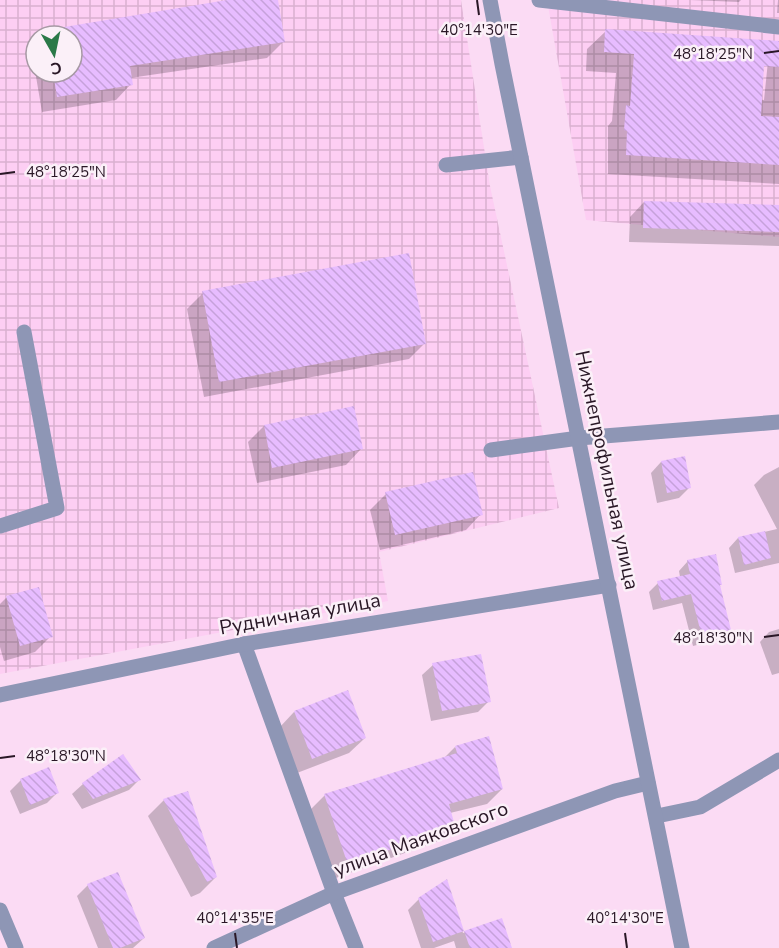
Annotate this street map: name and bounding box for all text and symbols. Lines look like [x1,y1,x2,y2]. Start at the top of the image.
text: 40°14'30"E [440,20,518,40]
north arrow [24,24,84,84]
text: 48°18'25"N [673,44,753,64]
text: С [49,56,63,80]
text: 48°18'25"N [26,162,106,182]
street label: Нижнепрофильная улица [568,348,646,592]
street label: Рудничная улица [217,587,383,641]
text: 48°18'30"N [673,628,753,648]
text: 48°18'30"N [26,746,106,766]
street label: улица Маяковского [330,795,512,883]
text: 40°14'35"E [196,908,274,928]
text: 40°14'30"E [586,908,664,928]

